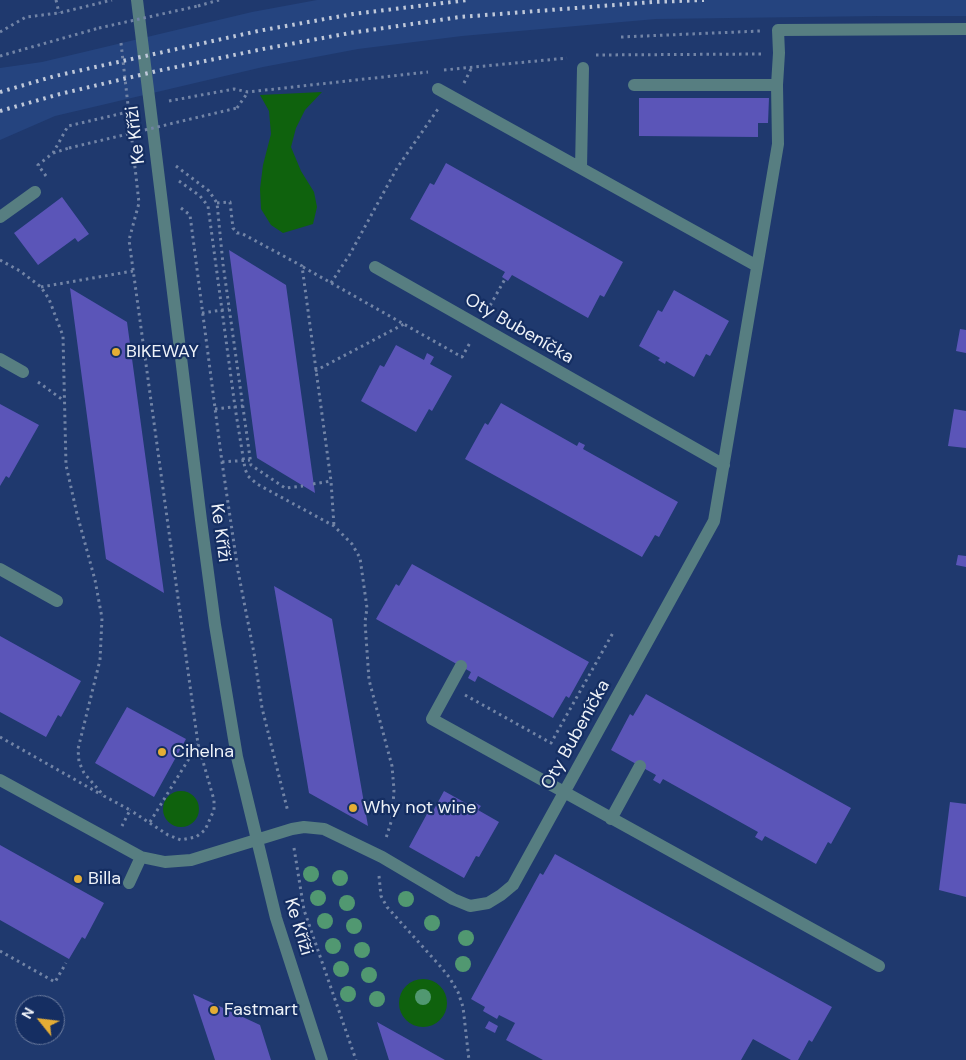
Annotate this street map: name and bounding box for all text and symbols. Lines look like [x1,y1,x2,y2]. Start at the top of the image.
street label: Ke Kříži [122,105,150,165]
street label: Oty Bubeníčka [461,289,577,369]
place label: BIKEWAY [126,341,199,363]
marker: BIKEWAY [110,346,122,358]
street label: Ke Kříži [205,502,235,564]
street label: Oty Bubeníčka [537,676,615,794]
place label: Cihelna [172,741,234,763]
marker: Cihelna [156,746,168,758]
place label: Why not wine [363,797,476,819]
marker: Why not wine [347,802,359,814]
place label: Billa [88,868,121,890]
marker: Billa [72,873,84,885]
street label: Ke Kříži [279,896,317,958]
north arrow [15,995,65,1045]
place label: Fastmart [224,999,298,1021]
text: N [17,1004,38,1022]
marker: Fastmart [208,1004,220,1016]

